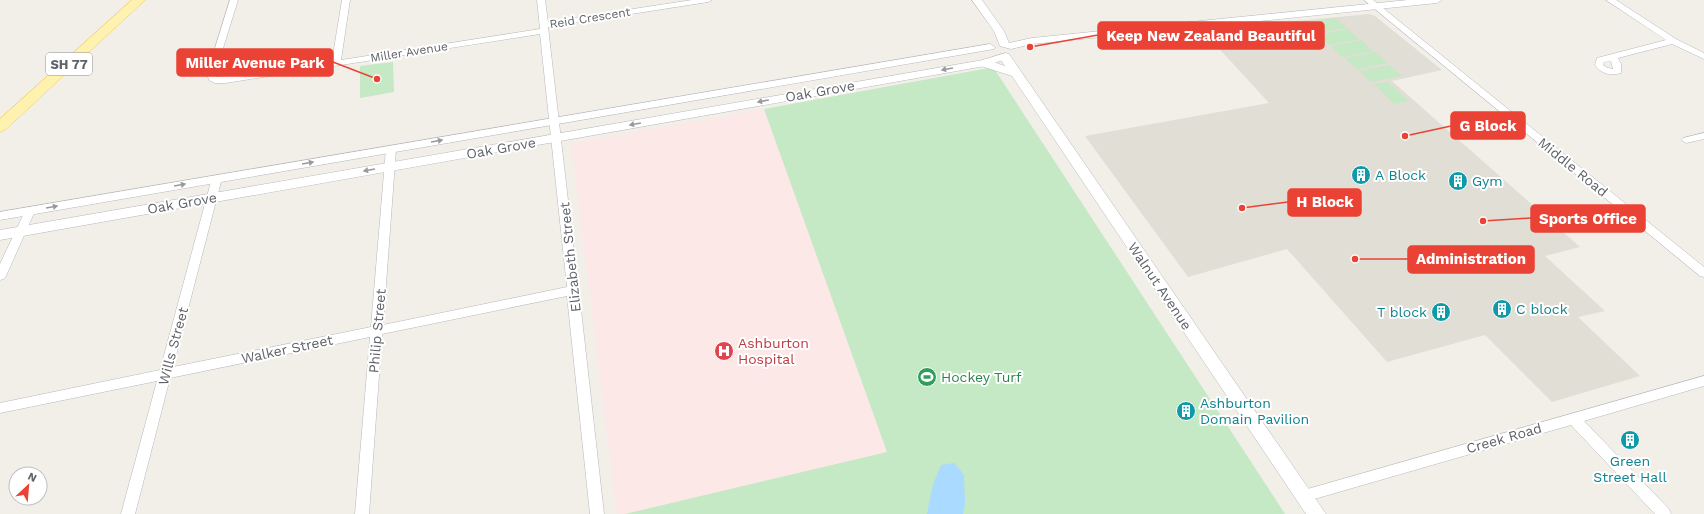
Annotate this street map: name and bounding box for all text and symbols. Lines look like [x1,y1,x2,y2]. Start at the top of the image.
street label: Reid Crescent [549,5,631,31]
callout: Keep New Zealand Beautiful [1098,22,1324,49]
text: Keep New Zealand Beautiful [1106,27,1316,45]
street label: Miller Avenue [369,39,449,65]
callout: Miller Avenue Park [177,49,333,76]
road number: SH 77 [46,53,92,75]
text: Miller Avenue Park [185,54,325,72]
one-way arrow [941,66,953,72]
street label: Oak Grove [784,77,856,105]
one-way arrow [757,98,770,104]
callout: G Block [1451,112,1525,139]
text: G Block [1459,117,1517,135]
one-way arrow [629,121,641,127]
street label: Oak Grove [465,134,537,162]
street label: Middle Road [1535,134,1611,200]
one-way arrow [431,138,443,144]
one-way arrow [302,160,315,166]
building icon: A Block [1350,164,1372,186]
one-way arrow [363,167,376,173]
place label: A Block [1375,167,1426,183]
building icon: Gym [1447,170,1469,192]
place label: Gym [1472,173,1503,189]
one-way arrow [174,182,186,188]
street label: Oak Grove [146,189,218,217]
callout: H Block [1288,189,1361,216]
text: H Block [1296,193,1354,211]
street label: Elizabeth Street [556,201,584,313]
one-way arrow [46,204,58,210]
callout: Sports Office [1531,205,1645,232]
text: Sports Office [1539,210,1637,228]
street label: Walnut Avenue [1125,239,1195,333]
callout: Administration [1408,246,1534,273]
text: Administration [1416,250,1526,268]
street label: Philip Street [365,288,389,374]
building icon: C block [1491,298,1513,320]
building icon: T block [1430,301,1452,323]
place label: C block [1516,301,1568,317]
place label: T block [1377,304,1427,320]
street label: Wills Street [155,305,191,387]
street label: Walker Street [240,331,334,367]
place label: Ashburton Hospital [738,335,809,367]
hospital icon: Ashburton Hospital [713,340,735,362]
sports icon: Hockey Turf [916,366,938,388]
place label: Hockey Turf [941,369,1022,385]
place label: Ashburton Domain Pavilion [1200,395,1309,427]
building icon: Ashburton Domain Pavilion [1175,400,1197,422]
street label: Creek Road [1464,420,1544,456]
building icon: Green Street Hall [1619,429,1641,451]
place label: Green Street Hall [1593,453,1668,485]
north arrow [8,466,48,506]
text: N [26,470,39,485]

